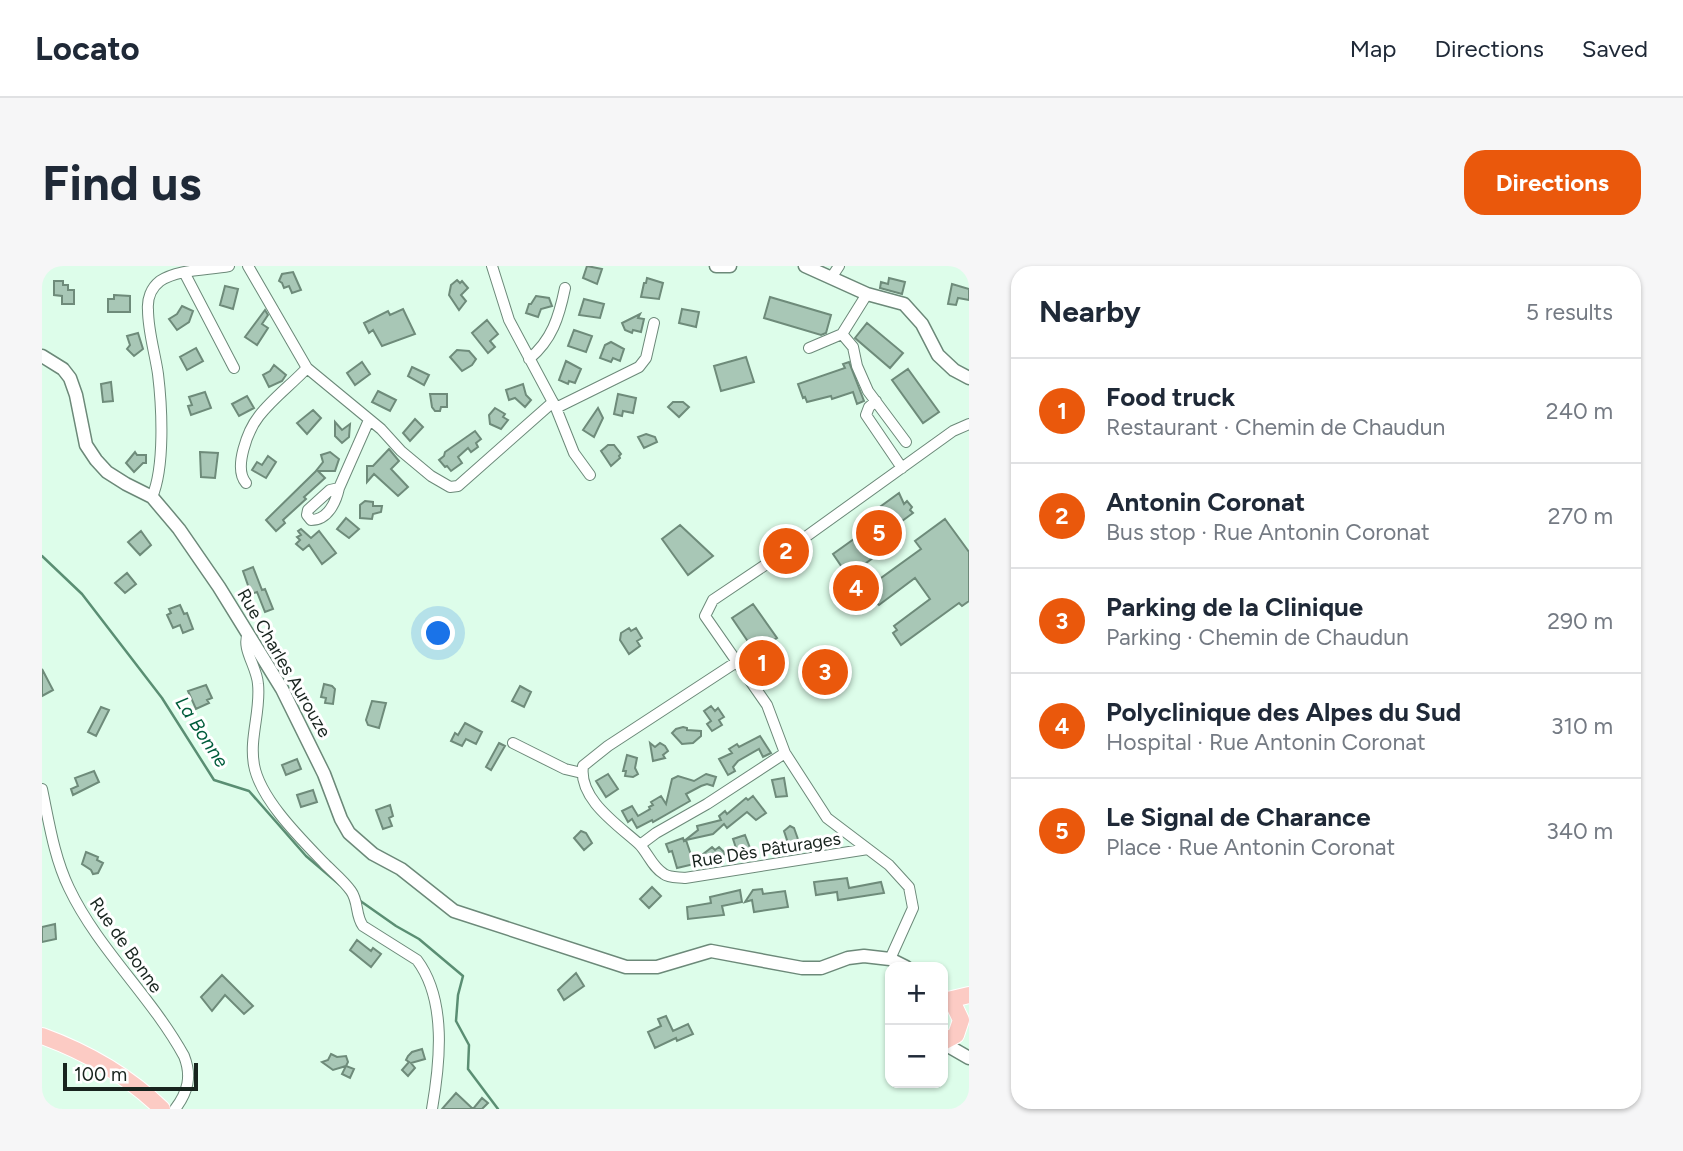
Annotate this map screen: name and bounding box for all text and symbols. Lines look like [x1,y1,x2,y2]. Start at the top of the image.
text: Locato [35,29,140,68]
text: Map [1350,34,1396,63]
text: Directions [1434,34,1544,63]
text: Saved [1582,34,1648,63]
button: Directions [1464,150,1641,215]
text: Find us [42,153,201,212]
text: Nearby [1039,293,1141,330]
text: 5 results [1526,298,1613,326]
text: Food truck [1106,381,1235,413]
text: 1 [1057,397,1067,425]
text: 240 m [1546,397,1613,425]
text: Restaurant · Chemin de Chaudun [1106,413,1445,441]
text: Antonin Coronat [1106,486,1305,518]
text: 2 [1055,502,1069,530]
text: 270 m [1548,502,1613,530]
pin: 5 [856,507,902,559]
text: Bus stop · Rue Antonin Coronat [1106,518,1430,546]
pin: 2 [763,525,809,577]
pin: 4 [833,562,879,614]
street label: Rue Charles Aurouze [232,585,336,741]
text: Parking de la Clinique [1106,591,1363,623]
text: 3 [1056,607,1068,635]
text: 290 m [1547,607,1613,635]
your location [421,616,455,650]
text: Parking · Chemin de Chaudun [1106,623,1409,651]
pin: 1 [739,637,785,689]
pin: 3 [802,646,848,698]
water label: La Bonne [171,692,234,772]
text: Polyclinique des Alpes du Sud [1106,696,1461,728]
text: 4 [1055,712,1069,740]
text: 310 m [1551,712,1613,740]
text: Hospital · Rue Antonin Coronat [1106,728,1426,756]
text: Le Signal de Charance [1106,801,1371,833]
text: 5 [1055,817,1069,845]
text: 340 m [1546,817,1613,845]
street label: Rue Dès Pâturages [690,827,842,873]
text: Place · Rue Antonin Coronat [1106,833,1395,861]
street label: Rue de Bonne [85,893,167,997]
map controls [885,962,948,1088]
button: + [885,962,948,1025]
button: − [885,1025,948,1088]
scale bar [63,1060,198,1092]
text: 100 m [74,1063,127,1086]

